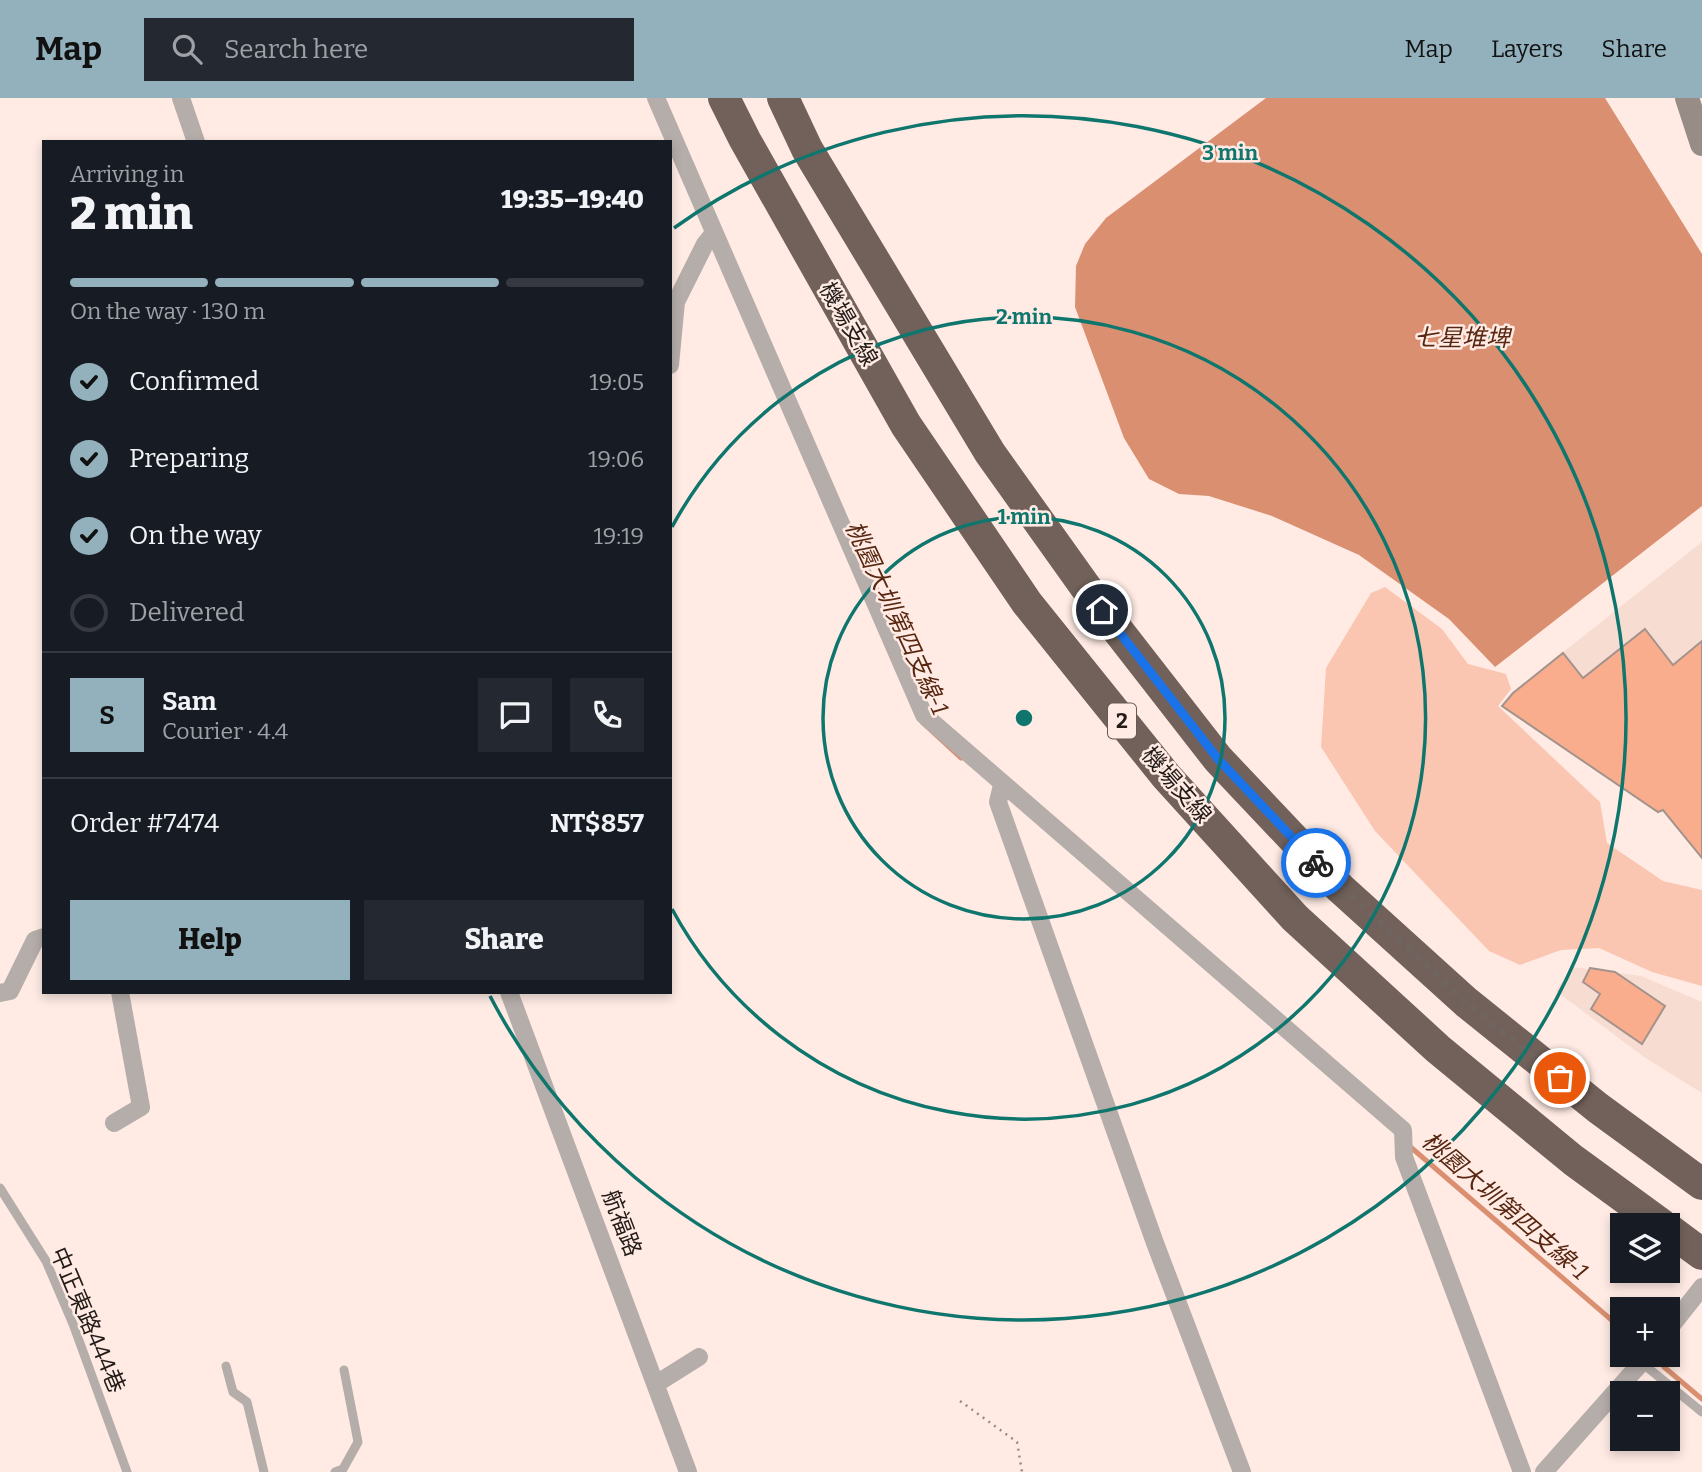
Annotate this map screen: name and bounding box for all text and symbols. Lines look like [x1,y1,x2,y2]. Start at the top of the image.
search box [144,18,634,81]
text: Map [35,29,102,69]
icon: search [168,30,206,68]
text: Search here [224,34,368,65]
text: Map [1405,35,1453,63]
text: Layers [1491,35,1563,63]
text: Share [1601,35,1667,63]
text: 3 min [1202,140,1259,166]
text: Arriving in [70,160,184,188]
text: 19:35–19:40 [501,184,644,215]
text: 2 min [70,186,193,241]
street label: 機場支線 [814,277,884,371]
text: On the way · 130 m [70,297,265,325]
text: 2 min [996,304,1052,330]
water label: 七星堆埤 [1414,324,1513,352]
icon: check [70,363,108,401]
text: Confirmed [129,366,259,397]
text: 19:05 [589,368,644,396]
icon: check [70,440,108,478]
text: Preparing [129,443,249,474]
text: 19:06 [588,445,644,473]
text: 1 min [997,504,1051,530]
icon: check [70,517,108,555]
water label: 桃園大圳第四支線-1 [840,517,954,719]
text: On the way [129,520,262,551]
text: 19:19 [594,522,644,550]
pin [1072,580,1132,640]
icon: home [1083,591,1121,629]
text: Delivered [129,597,244,628]
button: chat [478,678,552,752]
button: phone [570,678,644,752]
text: Sam [162,686,217,717]
text: S [99,700,115,731]
road number: 2 [1108,704,1136,738]
centre of rings [1012,706,1036,730]
text: Courier · 4.4 [162,717,288,745]
street label: 機場支線 [1136,741,1218,829]
text: Order #7474 [70,808,219,839]
text: NT$857 [550,808,644,839]
courier [1281,828,1351,898]
icon: bike [1297,844,1335,882]
button: Help [70,900,350,980]
button: Share [364,900,644,980]
pin [1530,1048,1590,1108]
icon: bag [1541,1059,1579,1097]
water label: 桃園大圳第四支線-1 [1416,1126,1594,1286]
street label: 航福路 [597,1186,647,1260]
map controls [1610,1213,1680,1451]
button: layers [1610,1213,1680,1283]
street label: 中正東路444巷 [45,1243,131,1397]
button: + [1610,1297,1680,1367]
button: − [1610,1381,1680,1451]

